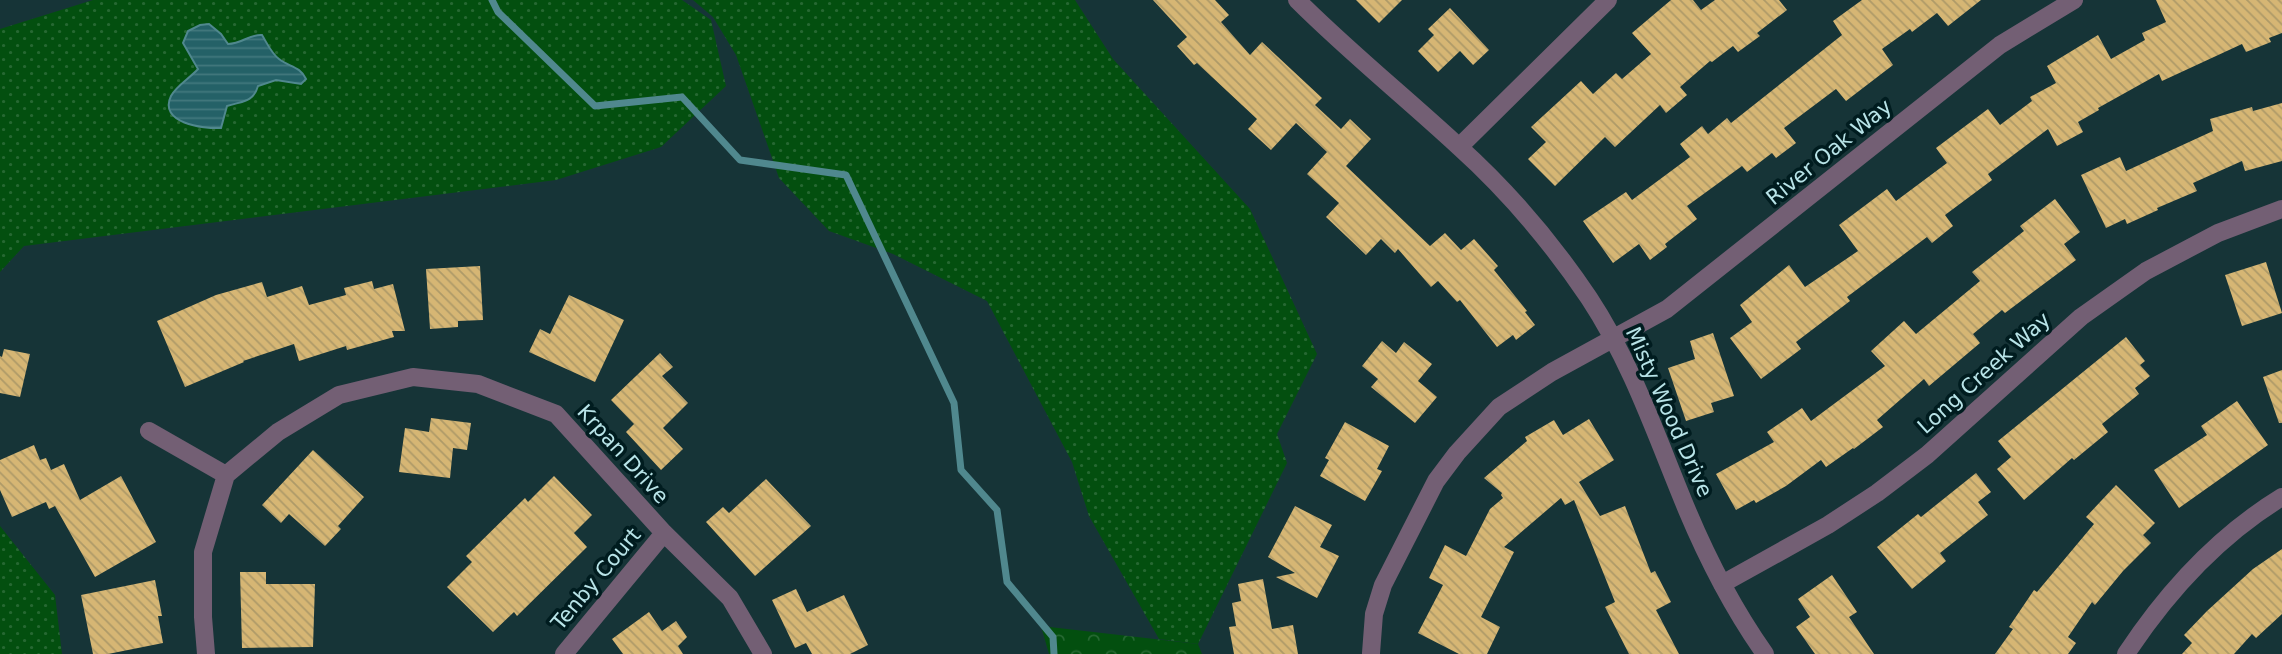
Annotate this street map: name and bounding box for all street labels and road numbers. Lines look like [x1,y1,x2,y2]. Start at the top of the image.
street label: River Oak Way [1762,94,1896,210]
street label: Long Creek Way [1913,307,2055,439]
street label: Misty Wood Drive [1621,323,1717,501]
street label: Krpan Drive [572,400,674,508]
street label: Tenby Court [546,523,646,636]

